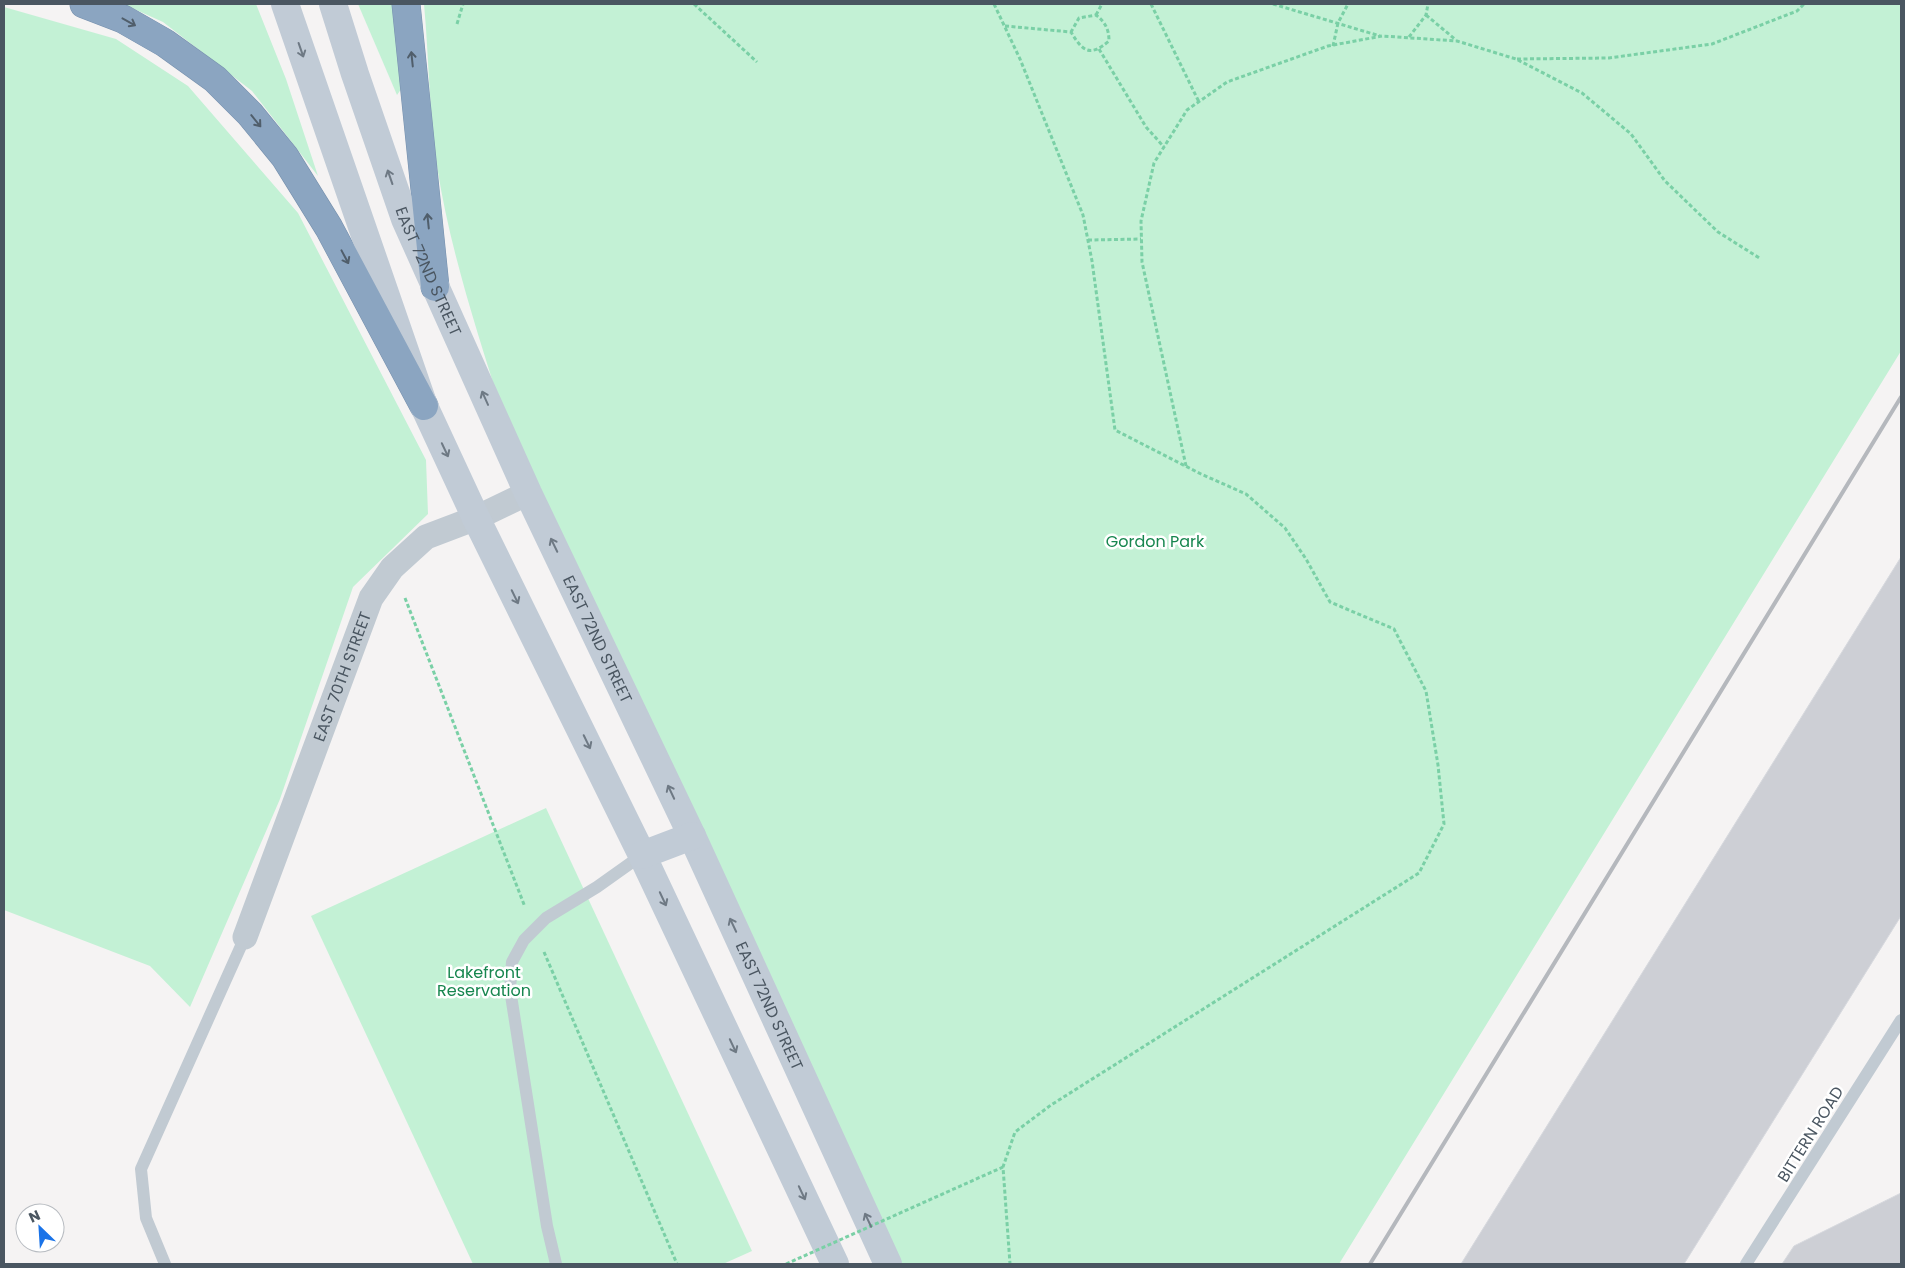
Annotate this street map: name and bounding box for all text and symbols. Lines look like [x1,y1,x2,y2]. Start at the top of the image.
one-way arrow [121,18,135,28]
one-way arrow [297,42,307,58]
one-way arrow [407,51,417,67]
one-way arrow [250,115,262,128]
one-way arrow [385,169,394,185]
street label: EAST 72ND STREET [390,204,467,340]
one-way arrow [423,213,433,229]
one-way arrow [340,249,350,264]
one-way arrow [480,391,490,406]
one-way arrow [440,442,450,457]
park label: Gordon Park [1106,530,1205,553]
one-way arrow [549,538,558,553]
street label: EAST 72ND STREET [557,572,638,707]
one-way arrow [510,589,520,604]
street label: EAST 70TH STREET [308,608,377,745]
one-way arrow [582,735,592,750]
one-way arrow [666,784,676,799]
one-way arrow [658,892,668,907]
one-way arrow [727,917,737,932]
street label: EAST 72ND STREET [730,938,809,1074]
park label: Lakefront Reservation [437,961,531,1002]
one-way arrow [728,1038,738,1053]
street label: BITTERN ROAD [1772,1082,1849,1187]
one-way arrow [798,1185,807,1200]
north arrow [15,1203,65,1253]
text: N [26,1205,44,1228]
one-way arrow [863,1213,872,1228]

